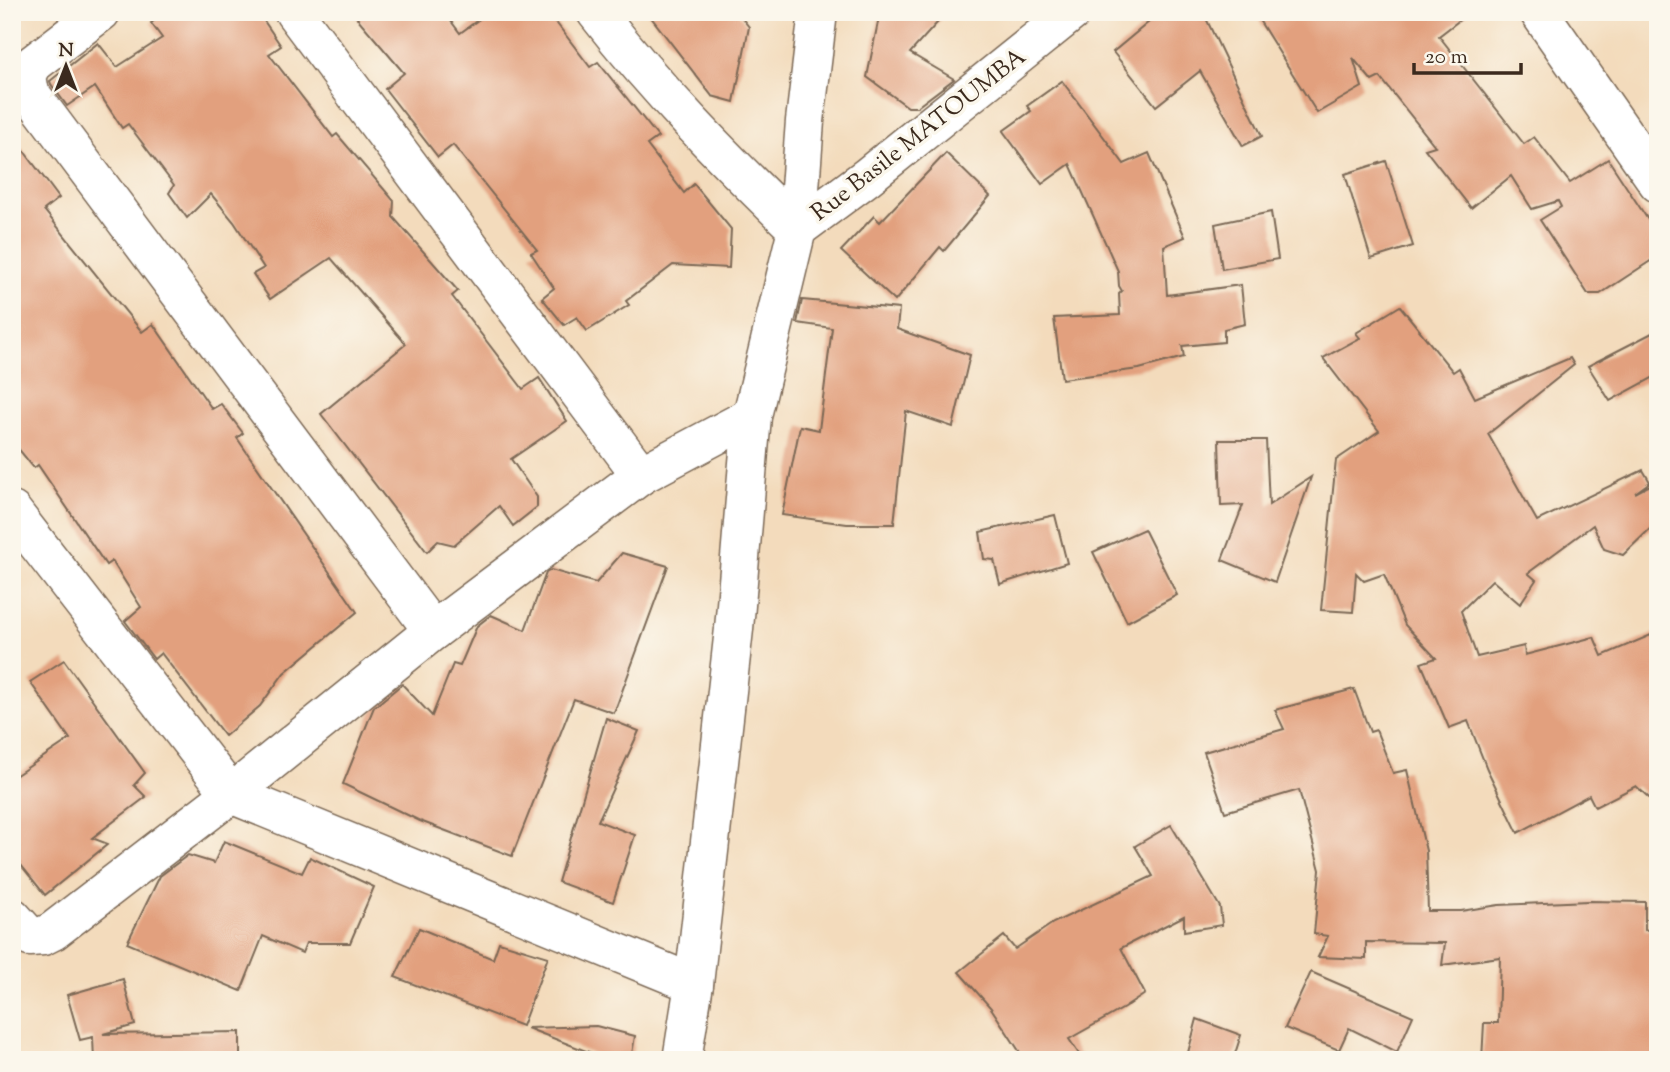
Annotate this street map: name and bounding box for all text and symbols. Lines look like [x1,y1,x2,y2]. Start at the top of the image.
north arrow [32,32,102,102]
scale bar [1414,32,1521,76]
text: N [58,38,74,65]
street label: Rue Basile MATOUMBA [805,41,1034,230]
text: 20 m [1425,43,1468,73]

